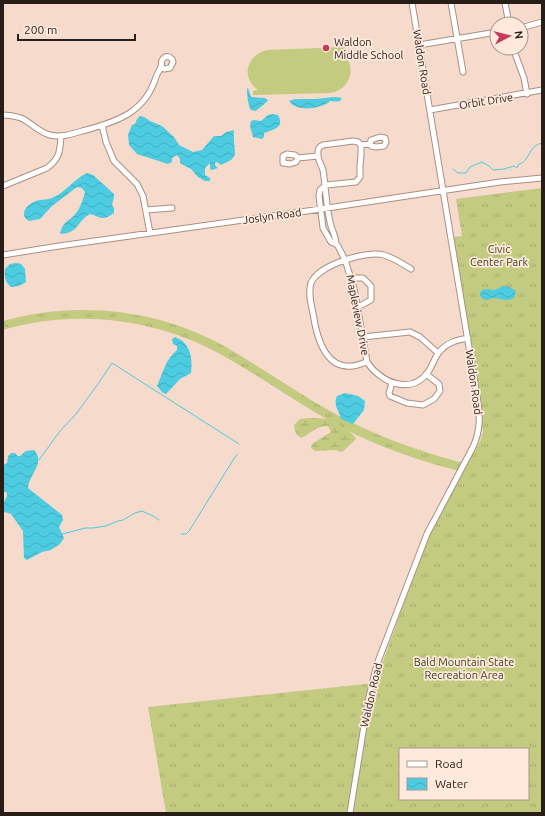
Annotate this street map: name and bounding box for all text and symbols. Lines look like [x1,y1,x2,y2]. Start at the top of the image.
scale bar [18,16,135,42]
north arrow [489,16,529,56]
text: 200 m [24,23,57,36]
street label: Waldon Road [411,29,433,95]
text: N [512,30,525,40]
place label: Waldon Middle School [334,36,404,61]
marker: Waldon Middle School [321,43,331,53]
street label: Orbit Drive [458,91,514,111]
street label: Joslyn Road [242,206,302,226]
park label: Civic Center Park [470,243,528,268]
street label: Mapleview Drive [344,274,372,356]
street label: Waldon Road [463,349,485,415]
park label: Bald Mountain State Recreation Area [414,656,514,681]
street label: Waldon Road [358,662,384,728]
legend [399,748,529,800]
text: Road [435,757,463,770]
text: Water [435,777,468,790]

